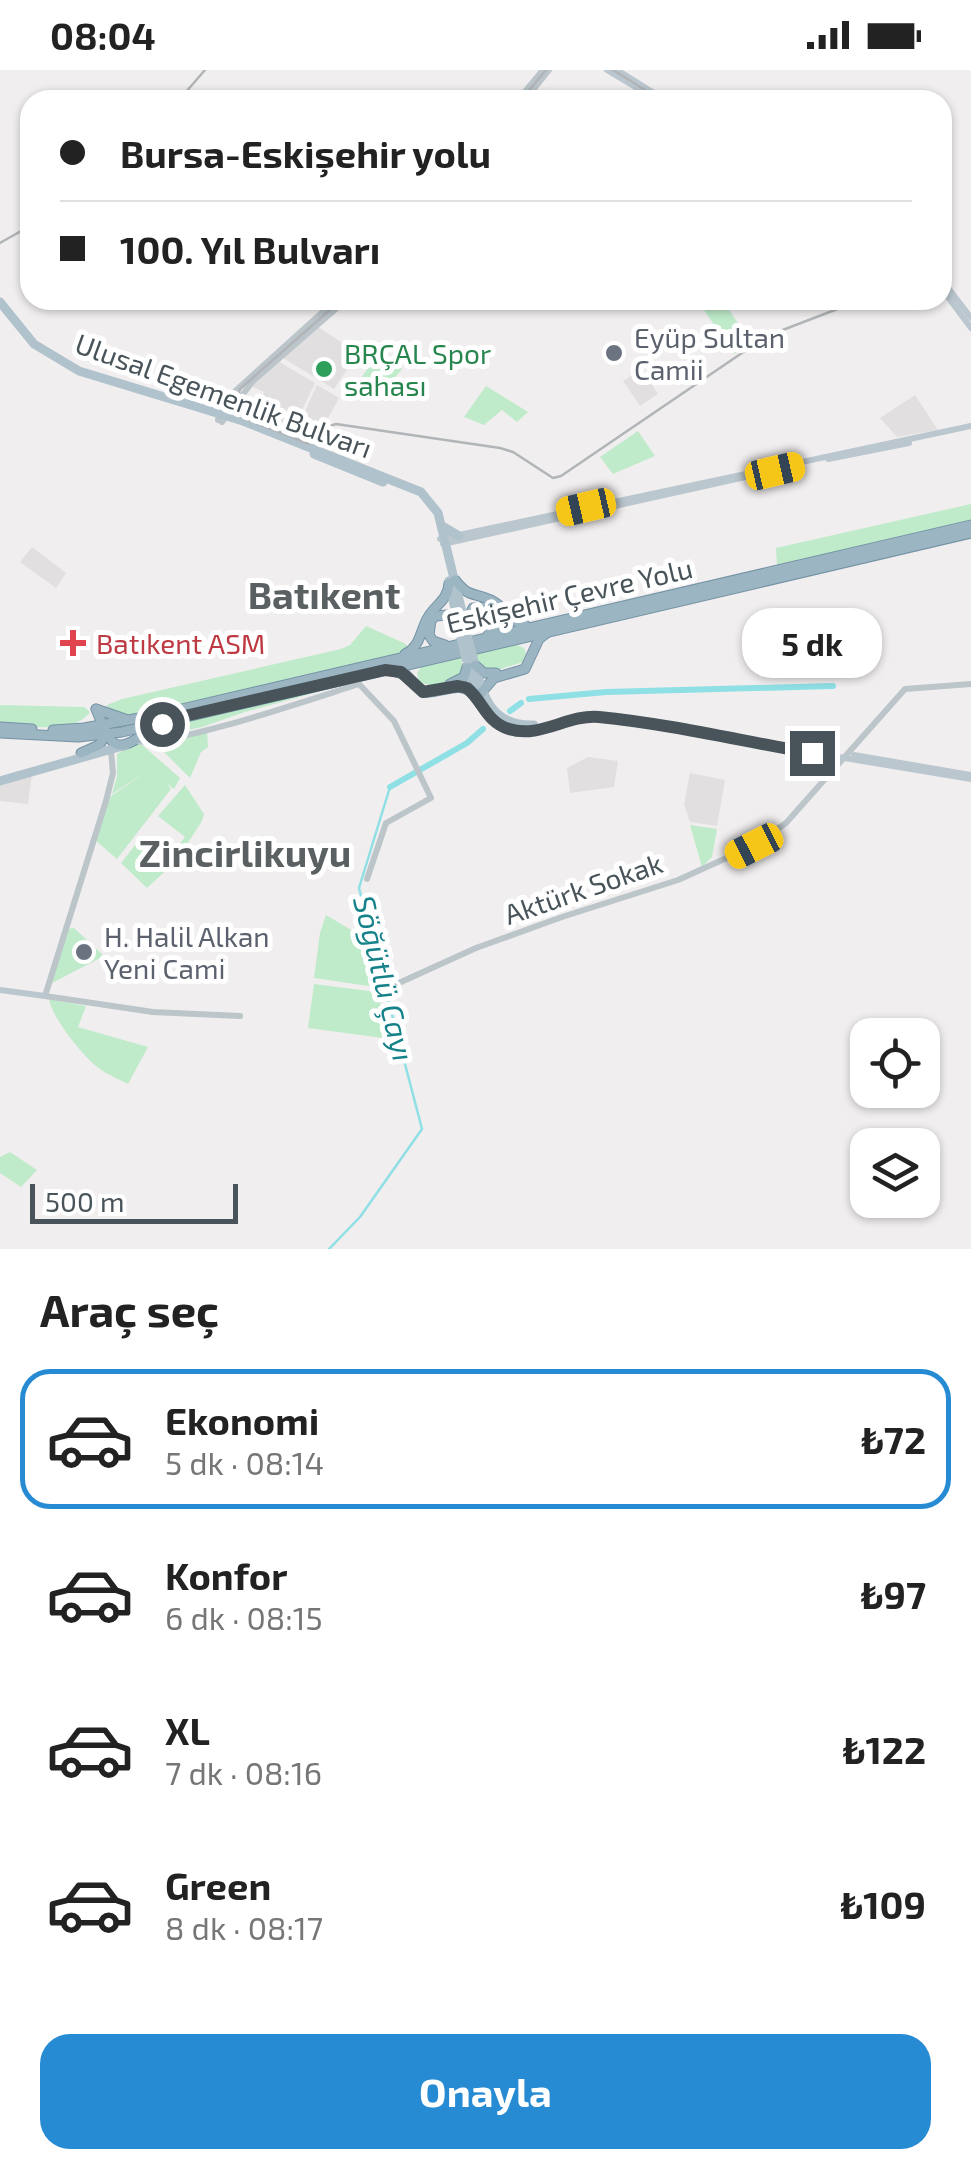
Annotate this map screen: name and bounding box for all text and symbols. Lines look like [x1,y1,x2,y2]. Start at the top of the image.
text: 08:04 [50,12,156,58]
text: Bursa-Eskişehir yolu [120,130,491,176]
text: 100. Yıl Bulvarı [120,226,380,272]
place label: Eyüp Sultan Camii [634,320,785,386]
street label: Ulusal Egemenlik Bulvarı [71,325,377,465]
place label: BRÇAL Spor sahası [344,336,491,402]
marker: Eyüp Sultan Camii [603,342,625,364]
marker: BRÇAL Spor sahası [313,358,335,380]
car [742,450,808,492]
car [553,486,619,528]
street label: Eskişehir Çevre Yolu [442,550,696,641]
district label: Batıkent [248,571,400,617]
callout: 5 dk [742,608,882,678]
text: 5 dk [781,624,843,662]
place label: Batıkent ASM [96,626,265,660]
marker: Batıkent ASM [60,630,86,656]
route start [140,702,185,747]
route end [790,731,835,776]
car [720,819,788,873]
district label: Zincirlikuyu [139,829,351,875]
street label: Aktürk Sokak [499,845,667,931]
water label: Söğütlü Çayı [346,891,423,1065]
place label: H. Halil Alkan Yeni Cami [104,919,270,985]
marker: H. Halil Alkan Yeni Cami [73,941,95,963]
map controls [850,1018,940,1218]
button: locate [850,1018,940,1108]
button: layers [850,1128,940,1218]
scale bar [30,1179,238,1224]
text: 500 m [45,1184,125,1218]
text: Araç seç [40,1282,219,1336]
icon: car [45,1394,135,1484]
text: Ekonomi [165,1397,319,1443]
text: ₺72 [861,1416,926,1462]
text: 5 dk · 08:14 [165,1443,324,1481]
icon: car [45,1549,135,1639]
text: Konfor [165,1552,287,1598]
text: ₺97 [861,1571,926,1617]
text: 6 dk · 08:15 [165,1598,323,1636]
icon: car [45,1704,135,1794]
text: XL [165,1707,210,1753]
text: ₺122 [843,1726,926,1772]
text: 7 dk · 08:16 [165,1753,322,1791]
icon: car [45,1859,135,1949]
text: Green [165,1862,271,1908]
text: ₺109 [841,1881,926,1927]
text: 8 dk · 08:17 [165,1908,323,1946]
button: Onayla [40,2034,931,2149]

